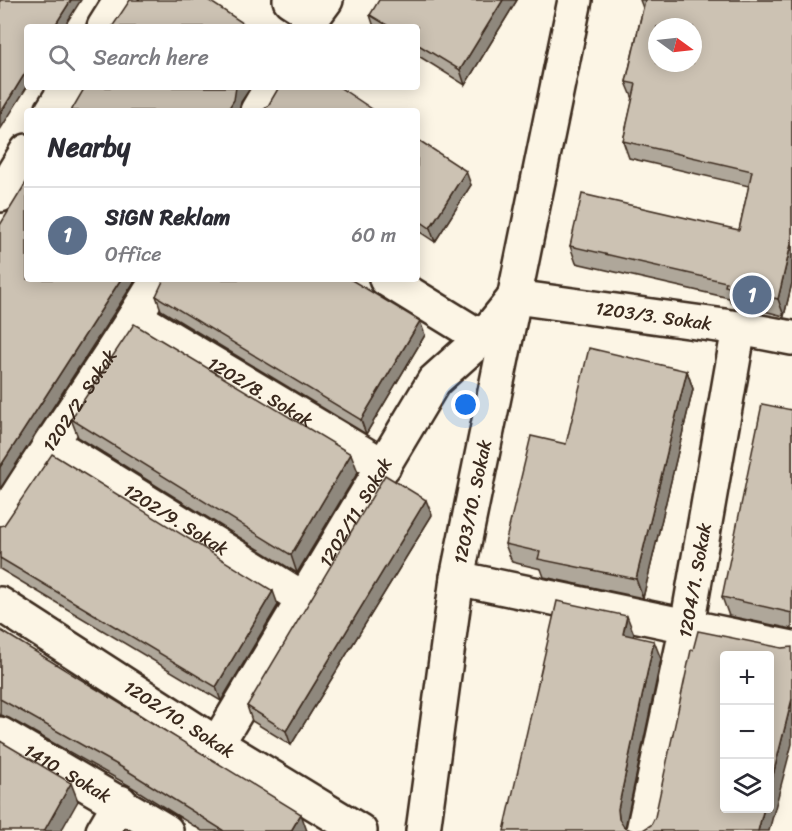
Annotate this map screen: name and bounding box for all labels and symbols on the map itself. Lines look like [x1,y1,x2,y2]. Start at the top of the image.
north arrow [648,18,702,72]
pin: 1 [732,272,771,318]
street label: 1203/3. Sokak [594,292,714,340]
street label: 1202/2. Sokak [34,342,126,459]
street label: 1202/8. Sokak [201,348,320,436]
your location [451,390,480,419]
street label: 1203/10. Sokak [444,436,501,567]
street label: 1202/11. Sokak [310,451,401,573]
street label: 1202/9. Sokak [117,475,235,565]
street label: 1204/1. Sokak [669,520,721,641]
street label: 1202/10. Sokak [117,672,241,767]
street label: 1410. Sokak [17,735,118,812]

